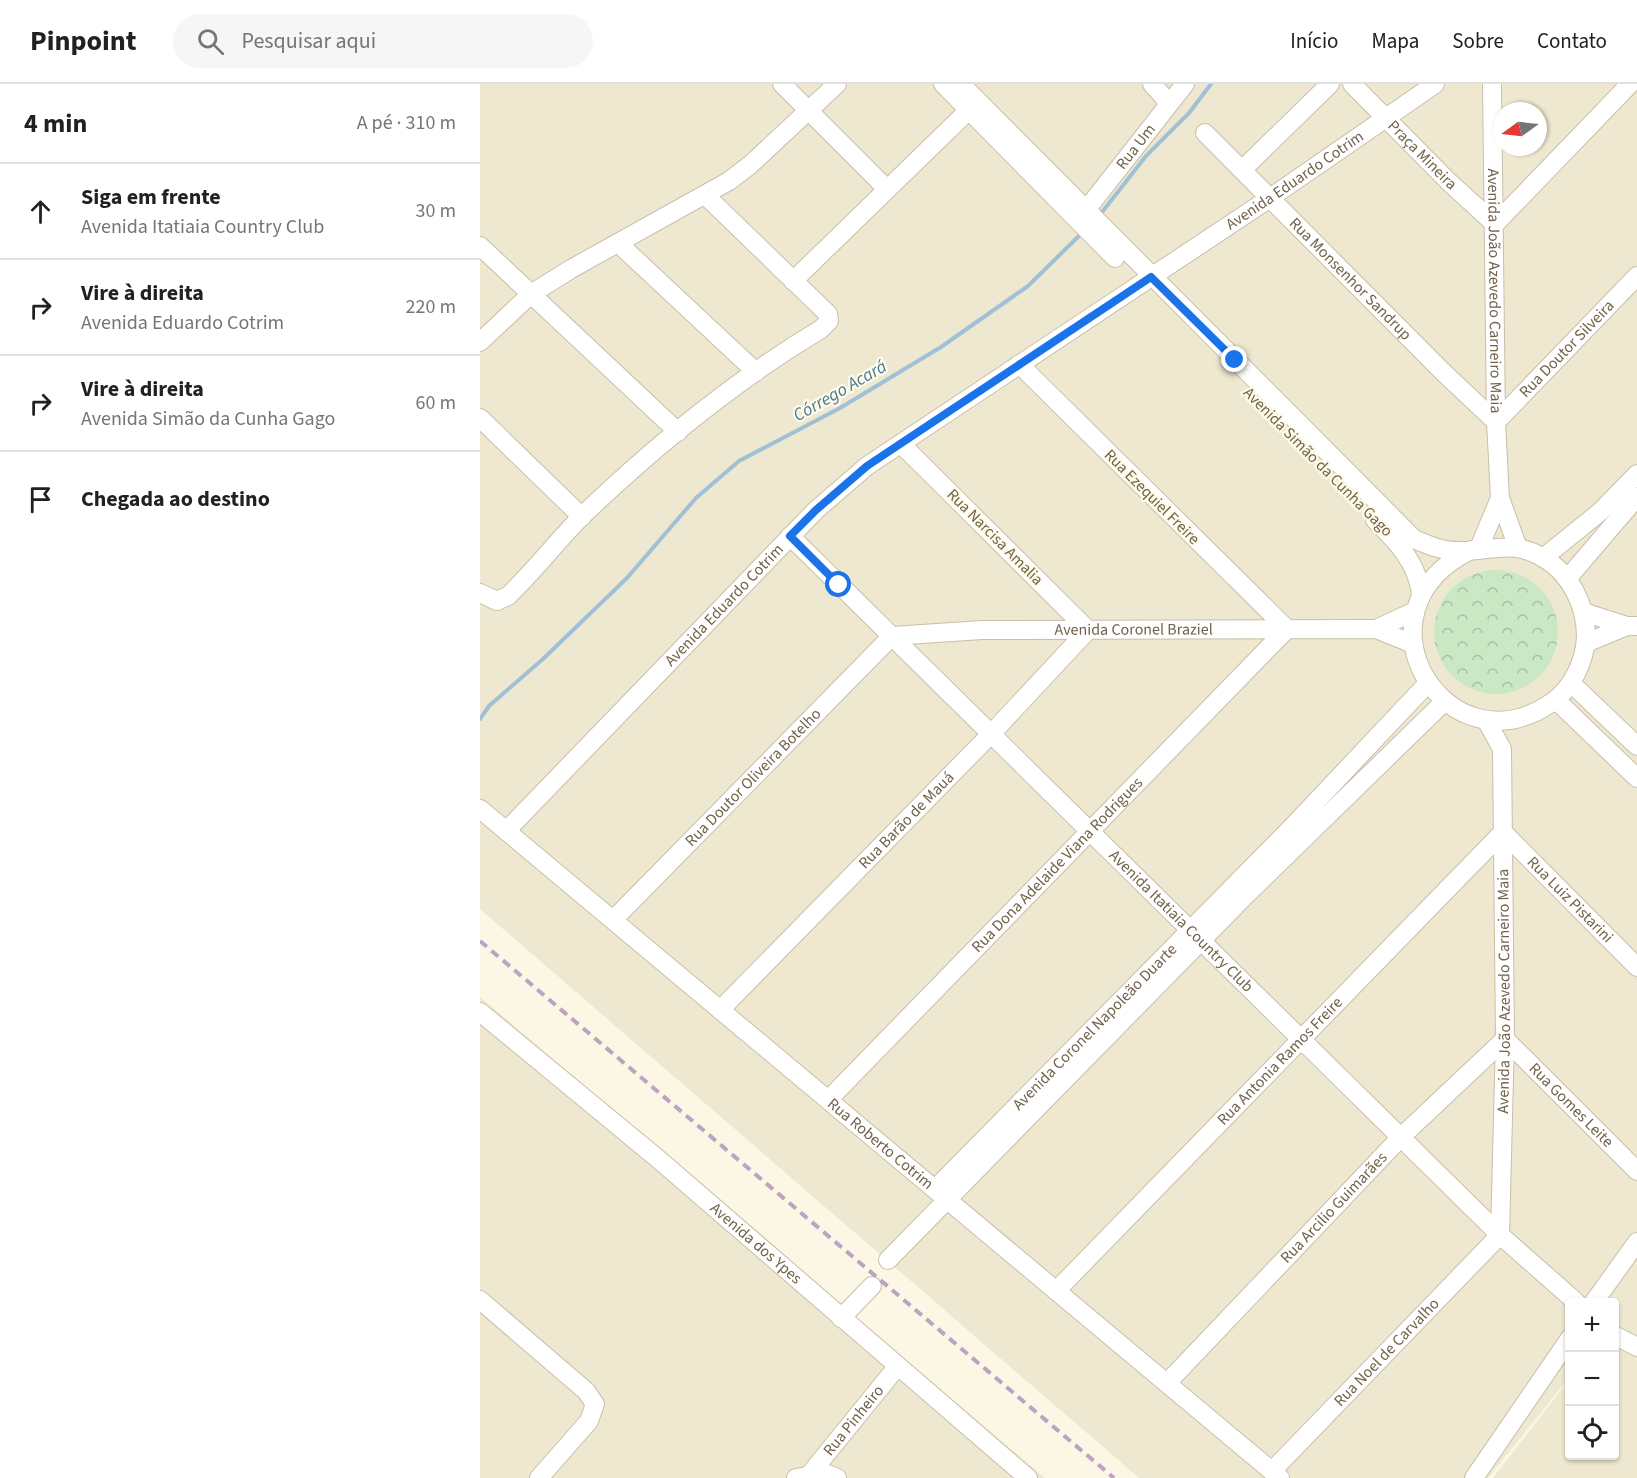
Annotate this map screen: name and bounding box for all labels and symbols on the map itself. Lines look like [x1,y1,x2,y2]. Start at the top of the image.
north arrow [1493,102,1547,156]
street label: Praça Mineira [1383,115,1462,195]
street label: Rua Um [1111,119,1161,174]
street label: Avenida Eduardo Cotrim [1221,125,1368,235]
street label: Avenida João Azevedo Carneiro Maia [1482,168,1507,414]
street label: Rua Monsenhor Sandrup [1284,213,1417,345]
street label: Rua Doutor Silveira [1514,295,1619,402]
route end [1221,346,1247,372]
water label: Córrego Acará [789,354,892,428]
street label: Avenida Simão da Cunha Gago [1238,382,1398,542]
street label: Rua Ezequiel Freire [1099,444,1205,550]
street label: Rua Narcisa Amalia [942,484,1048,590]
street label: Avenida Eduardo Cotrim [660,539,789,671]
route start [825,571,851,597]
street label: Avenida Coronel Braziel [1055,618,1213,641]
street label: Rua Doutor Oliveira Botelho [680,703,826,851]
street label: Rua Barão de Mauá [854,767,959,874]
street label: Rua Dona Adelaide Viana Rodrigues [967,772,1148,957]
street label: Avenida Itatiaia Country Club [1104,845,1258,997]
street label: Rua Luiz Pistarini [1522,851,1618,948]
street label: Avenida João Azevedo Carneiro Maia [1492,869,1516,1114]
street label: Avenida Coronel Napoleão Duarte [1008,939,1182,1115]
street label: Rua Antonia Ramos Freire [1212,992,1348,1130]
street label: Rua Gomes Leite [1524,1058,1618,1152]
street label: Rua Roberto Cotrim [823,1093,938,1195]
street label: Rua Arcilio Guimarães [1275,1147,1392,1268]
street label: Avenida dos Ypes [705,1197,807,1289]
street label: Rua Noel de Carvalho [1329,1293,1444,1412]
street label: Rua Pinheiro [818,1380,889,1461]

